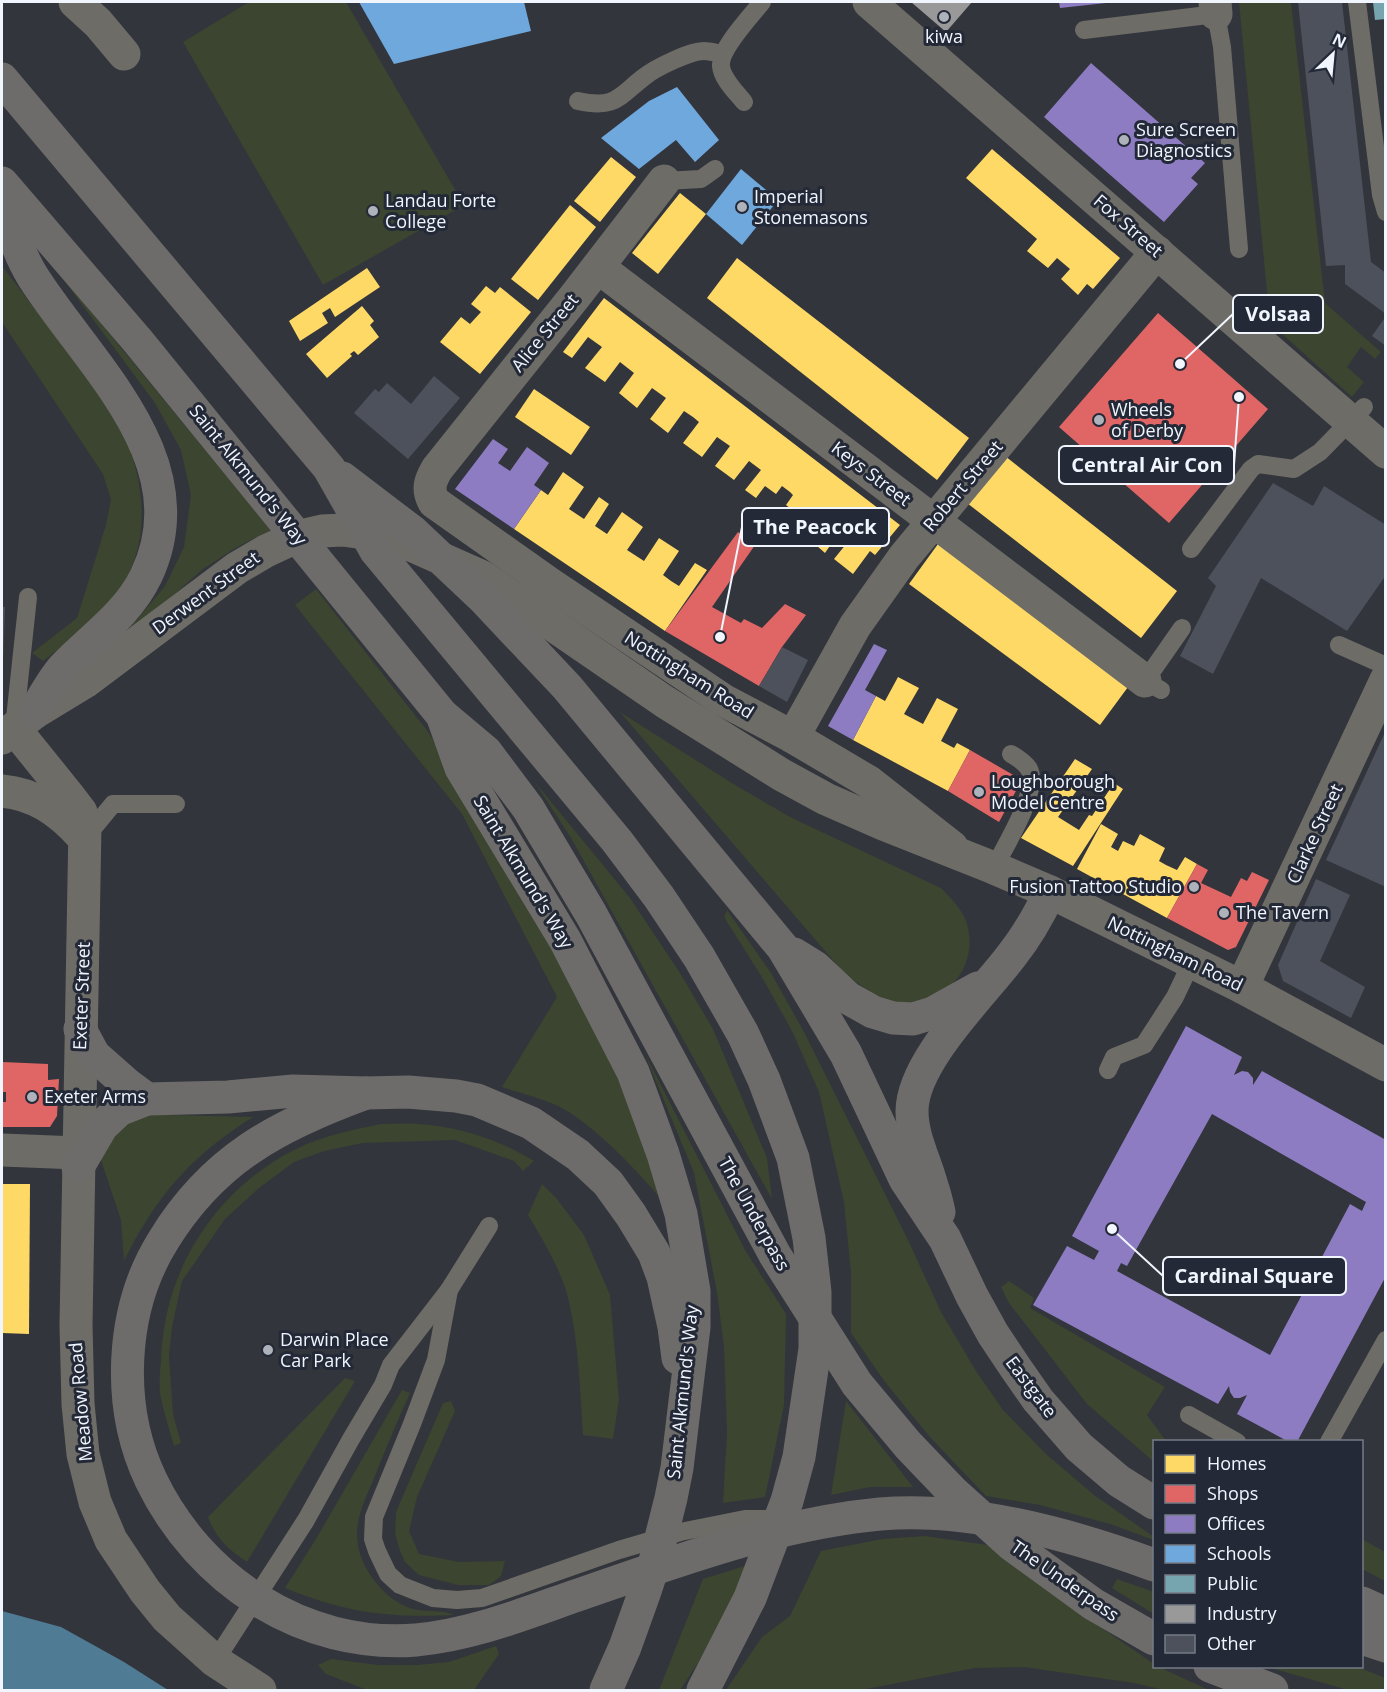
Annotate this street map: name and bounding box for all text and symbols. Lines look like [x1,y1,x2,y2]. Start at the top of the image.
marker: kiwa [937,10,951,24]
place label: kiwa [925,24,963,48]
north arrow [1303,24,1363,84]
text: N [1329,28,1350,53]
place label: Sure Screen Diagnostics [1136,117,1236,162]
marker: Sure Screen Diagnostics [1117,133,1131,147]
place label: Imperial Stonemasons [754,184,868,229]
place label: Landau Forte College [385,188,496,233]
street label: Fox Street [1089,188,1168,262]
marker: Imperial Stonemasons [735,200,749,214]
marker: Landau Forte College [366,204,380,218]
street label: Alice Street [505,288,583,377]
callout: Volsaa [1233,295,1323,333]
text: Volsaa [1245,300,1311,327]
place label: Wheels of Derby [1111,397,1184,442]
street label: Saint Alkmund's Way [185,399,314,550]
marker: Wheels of Derby [1092,413,1106,427]
street label: Keys Street [827,435,916,511]
street label: Robert Street [917,435,1007,536]
callout: Central Air Con [1059,446,1234,484]
text: Central Air Con [1071,451,1223,478]
callout: The Peacock [742,508,889,546]
text: The Peacock [753,513,877,540]
street label: Derwent Street [147,545,264,639]
street label: Nottingham Road [620,625,759,724]
place label: Loughborough Model Centre [991,769,1115,814]
street label: Clarke Street [1280,780,1348,887]
marker: Loughborough Model Centre [972,785,986,799]
street label: Saint Alkmund's Way [469,791,580,953]
place label: Fusion Tattoo Studio [1009,874,1182,898]
marker: Fusion Tattoo Studio [1187,880,1201,894]
place label: The Tavern [1236,900,1329,924]
marker: The Tavern [1217,906,1231,920]
street label: Nottingham Road [1104,910,1247,996]
street label: Exeter Street [67,941,95,1051]
place label: Exeter Arms [44,1084,146,1108]
marker: Exeter Arms [25,1090,39,1104]
street label: The Underpass [714,1152,796,1275]
callout: Cardinal Square [1163,1257,1346,1295]
text: Cardinal Square [1175,1262,1333,1289]
street label: Saint Alkmund's Way [661,1303,703,1480]
place label: Darwin Place Car Park [280,1327,389,1372]
street label: Meadow Road [63,1341,97,1463]
marker: Darwin Place Car Park [261,1343,275,1357]
street label: Eastgate [1001,1351,1063,1422]
legend [1153,1440,1363,1668]
text: Homes [1207,1451,1266,1475]
text: Shops [1207,1481,1258,1505]
text: Offices [1207,1511,1265,1535]
street label: The Underpass [1007,1534,1124,1626]
text: Schools [1207,1541,1271,1565]
text: Public [1207,1571,1258,1595]
text: Industry [1207,1601,1277,1625]
text: Other [1207,1631,1257,1655]

